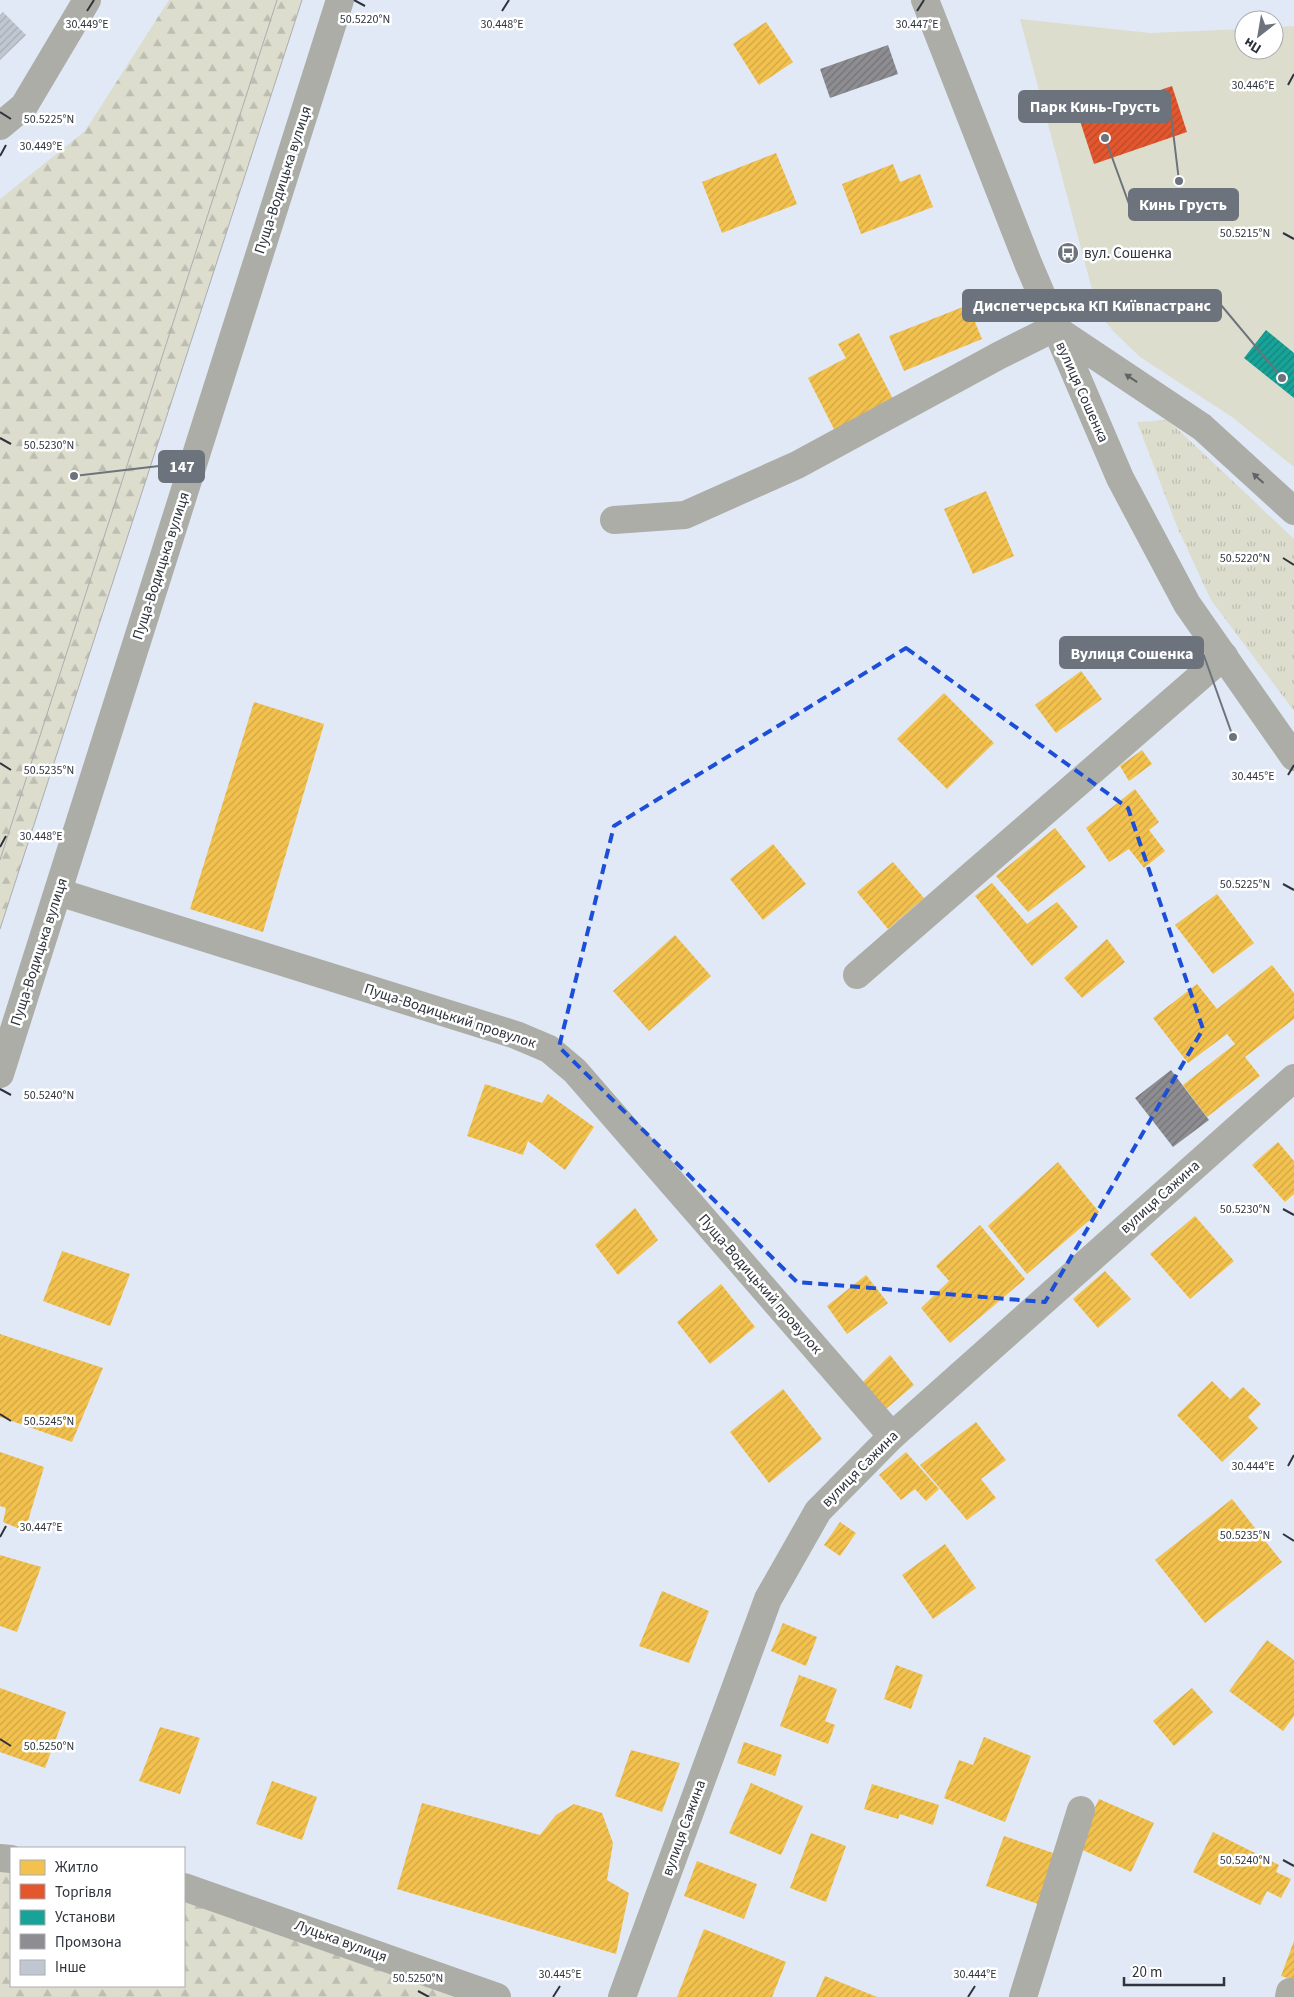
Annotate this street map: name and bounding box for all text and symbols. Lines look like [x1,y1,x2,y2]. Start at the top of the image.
north arrow [1234,10,1284,60]
text: 50.5220°N [340,11,390,28]
text: 30.449°E [65,16,109,33]
text: 30.448°E [480,16,524,33]
text: 30.447°E [895,16,939,33]
text: Пн [1240,32,1265,58]
text: 30.446°E [1231,77,1275,94]
callout: Парк Кинь-Грусть [1019,91,1170,122]
text: Парк Кинь-Грусть [1030,96,1160,118]
street label: Пуща-Водицька вулиця [249,103,317,257]
text: 50.5225°N [24,111,74,128]
text: 30.449°E [19,138,63,155]
callout: Кинь Грусть [1129,189,1238,220]
text: Кинь Грусть [1139,194,1227,216]
text: 50.5215°N [1220,225,1270,242]
bus stop icon: вул. Сошенка [1056,241,1080,265]
place label: вул. Сошенка [1084,243,1172,264]
callout: Диспетчерська КП Київпастранс [963,290,1221,321]
text: Диспетчерська КП Київпастранс [973,295,1211,317]
street label: вулиця Сошенка [1050,338,1114,446]
one-way arrow [1124,373,1137,383]
text: 50.5230°N [24,437,74,454]
callout: 147 [159,451,204,482]
text: 147 [169,456,195,478]
one-way arrow [1252,472,1264,484]
street label: Пуща-Водицька вулиця [127,489,195,643]
text: 50.5220°N [1220,550,1270,567]
callout: Вулиця Сошенка [1060,637,1203,668]
text: Вулиця Сошенка [1070,643,1194,665]
text: 50.5235°N [24,762,74,779]
text: 30.445°E [1231,768,1275,785]
text: 30.448°E [19,828,63,845]
street label: Пуща-Водицька вулиця [5,875,73,1029]
text: 50.5225°N [1220,876,1270,893]
street label: Пуща-Водицький провулок [361,978,539,1054]
text: 50.5240°N [24,1087,74,1104]
street label: вулиця Сажина [1115,1155,1205,1239]
text: 50.5230°N [1220,1201,1270,1218]
street label: Пуща-Водицький провулок [693,1209,827,1359]
text: 50.5245°N [24,1413,74,1430]
street label: вулиця Сажина [817,1426,903,1512]
text: 30.444°E [1231,1458,1275,1475]
text: 30.447°E [19,1519,63,1536]
text: 50.5235°N [1220,1527,1270,1544]
text: 50.5250°N [24,1738,74,1755]
street label: вулиця Сажина [657,1777,711,1879]
legend [10,1847,185,1987]
text: 50.5240°N [1220,1852,1270,1869]
text: Житло [55,1857,98,1878]
text: Торгівля [55,1882,112,1903]
text: Установи [55,1907,116,1928]
street label: Луцька вулиця [292,1915,390,1967]
text: Промзона [55,1932,122,1953]
scale bar [1124,1954,1224,1986]
text: Інше [55,1957,86,1978]
text: 20 m [1132,1962,1162,1983]
text: 30.445°E [538,1966,582,1983]
text: 30.444°E [953,1966,997,1983]
text: 50.5250°N [393,1970,443,1987]

